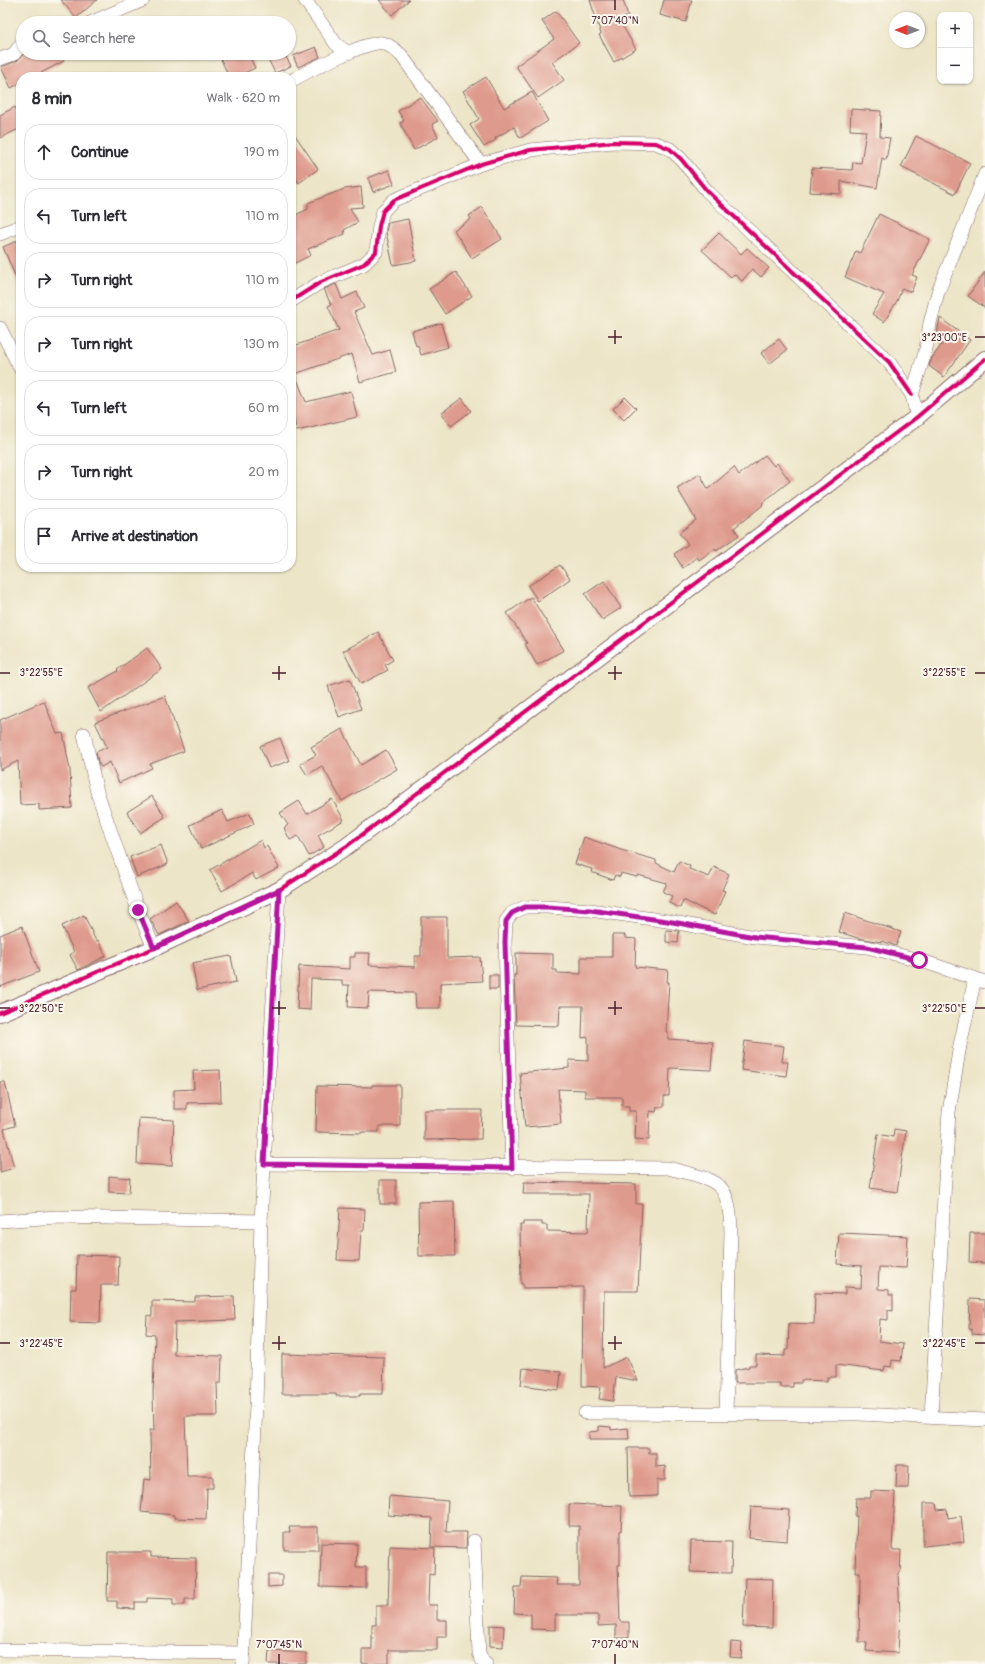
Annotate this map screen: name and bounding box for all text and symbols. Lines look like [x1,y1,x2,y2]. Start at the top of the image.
north arrow [889,12,925,48]
map controls [937,12,973,84]
button: + [937,12,973,48]
text: 7°07'40"N [591,15,639,27]
search box [16,16,296,60]
icon: search [30,27,52,49]
text: Search here [62,29,135,48]
button: − [937,48,973,84]
text: 8 min [32,88,72,109]
text: Walk · 620 m [206,90,280,106]
icon: ahead [33,141,55,163]
text: Continue [71,143,129,162]
text: 190 m [244,144,279,160]
icon: left [33,205,55,227]
text: Turn left [71,207,127,226]
text: 110 m [246,208,279,224]
icon: right [33,269,55,291]
text: Turn right [71,271,132,290]
text: 110 m [246,272,279,288]
text: 3°23'00"E [921,332,967,344]
icon: right [33,333,55,355]
text: Turn right [71,335,132,354]
text: 130 m [243,336,279,352]
icon: left [33,397,55,419]
text: Turn left [71,399,127,418]
text: 60 m [248,400,279,416]
icon: right [33,461,55,483]
text: Turn right [71,463,132,482]
text: 20 m [248,464,279,480]
icon: arrive [33,525,55,547]
text: Arrive at destination [71,527,198,546]
text: 3°22'55"E [19,667,63,679]
text: 3°22'55"E [922,667,966,679]
route end [129,901,147,919]
route start [910,951,928,969]
text: 3°22'50"E [19,1003,63,1015]
text: 3°22'50"E [922,1003,966,1015]
text: 3°22'45"E [19,1338,63,1350]
text: 3°22'45"E [922,1338,966,1350]
text: 7°07'45"N [256,1639,302,1651]
text: 7°07'40"N [591,1639,639,1651]

